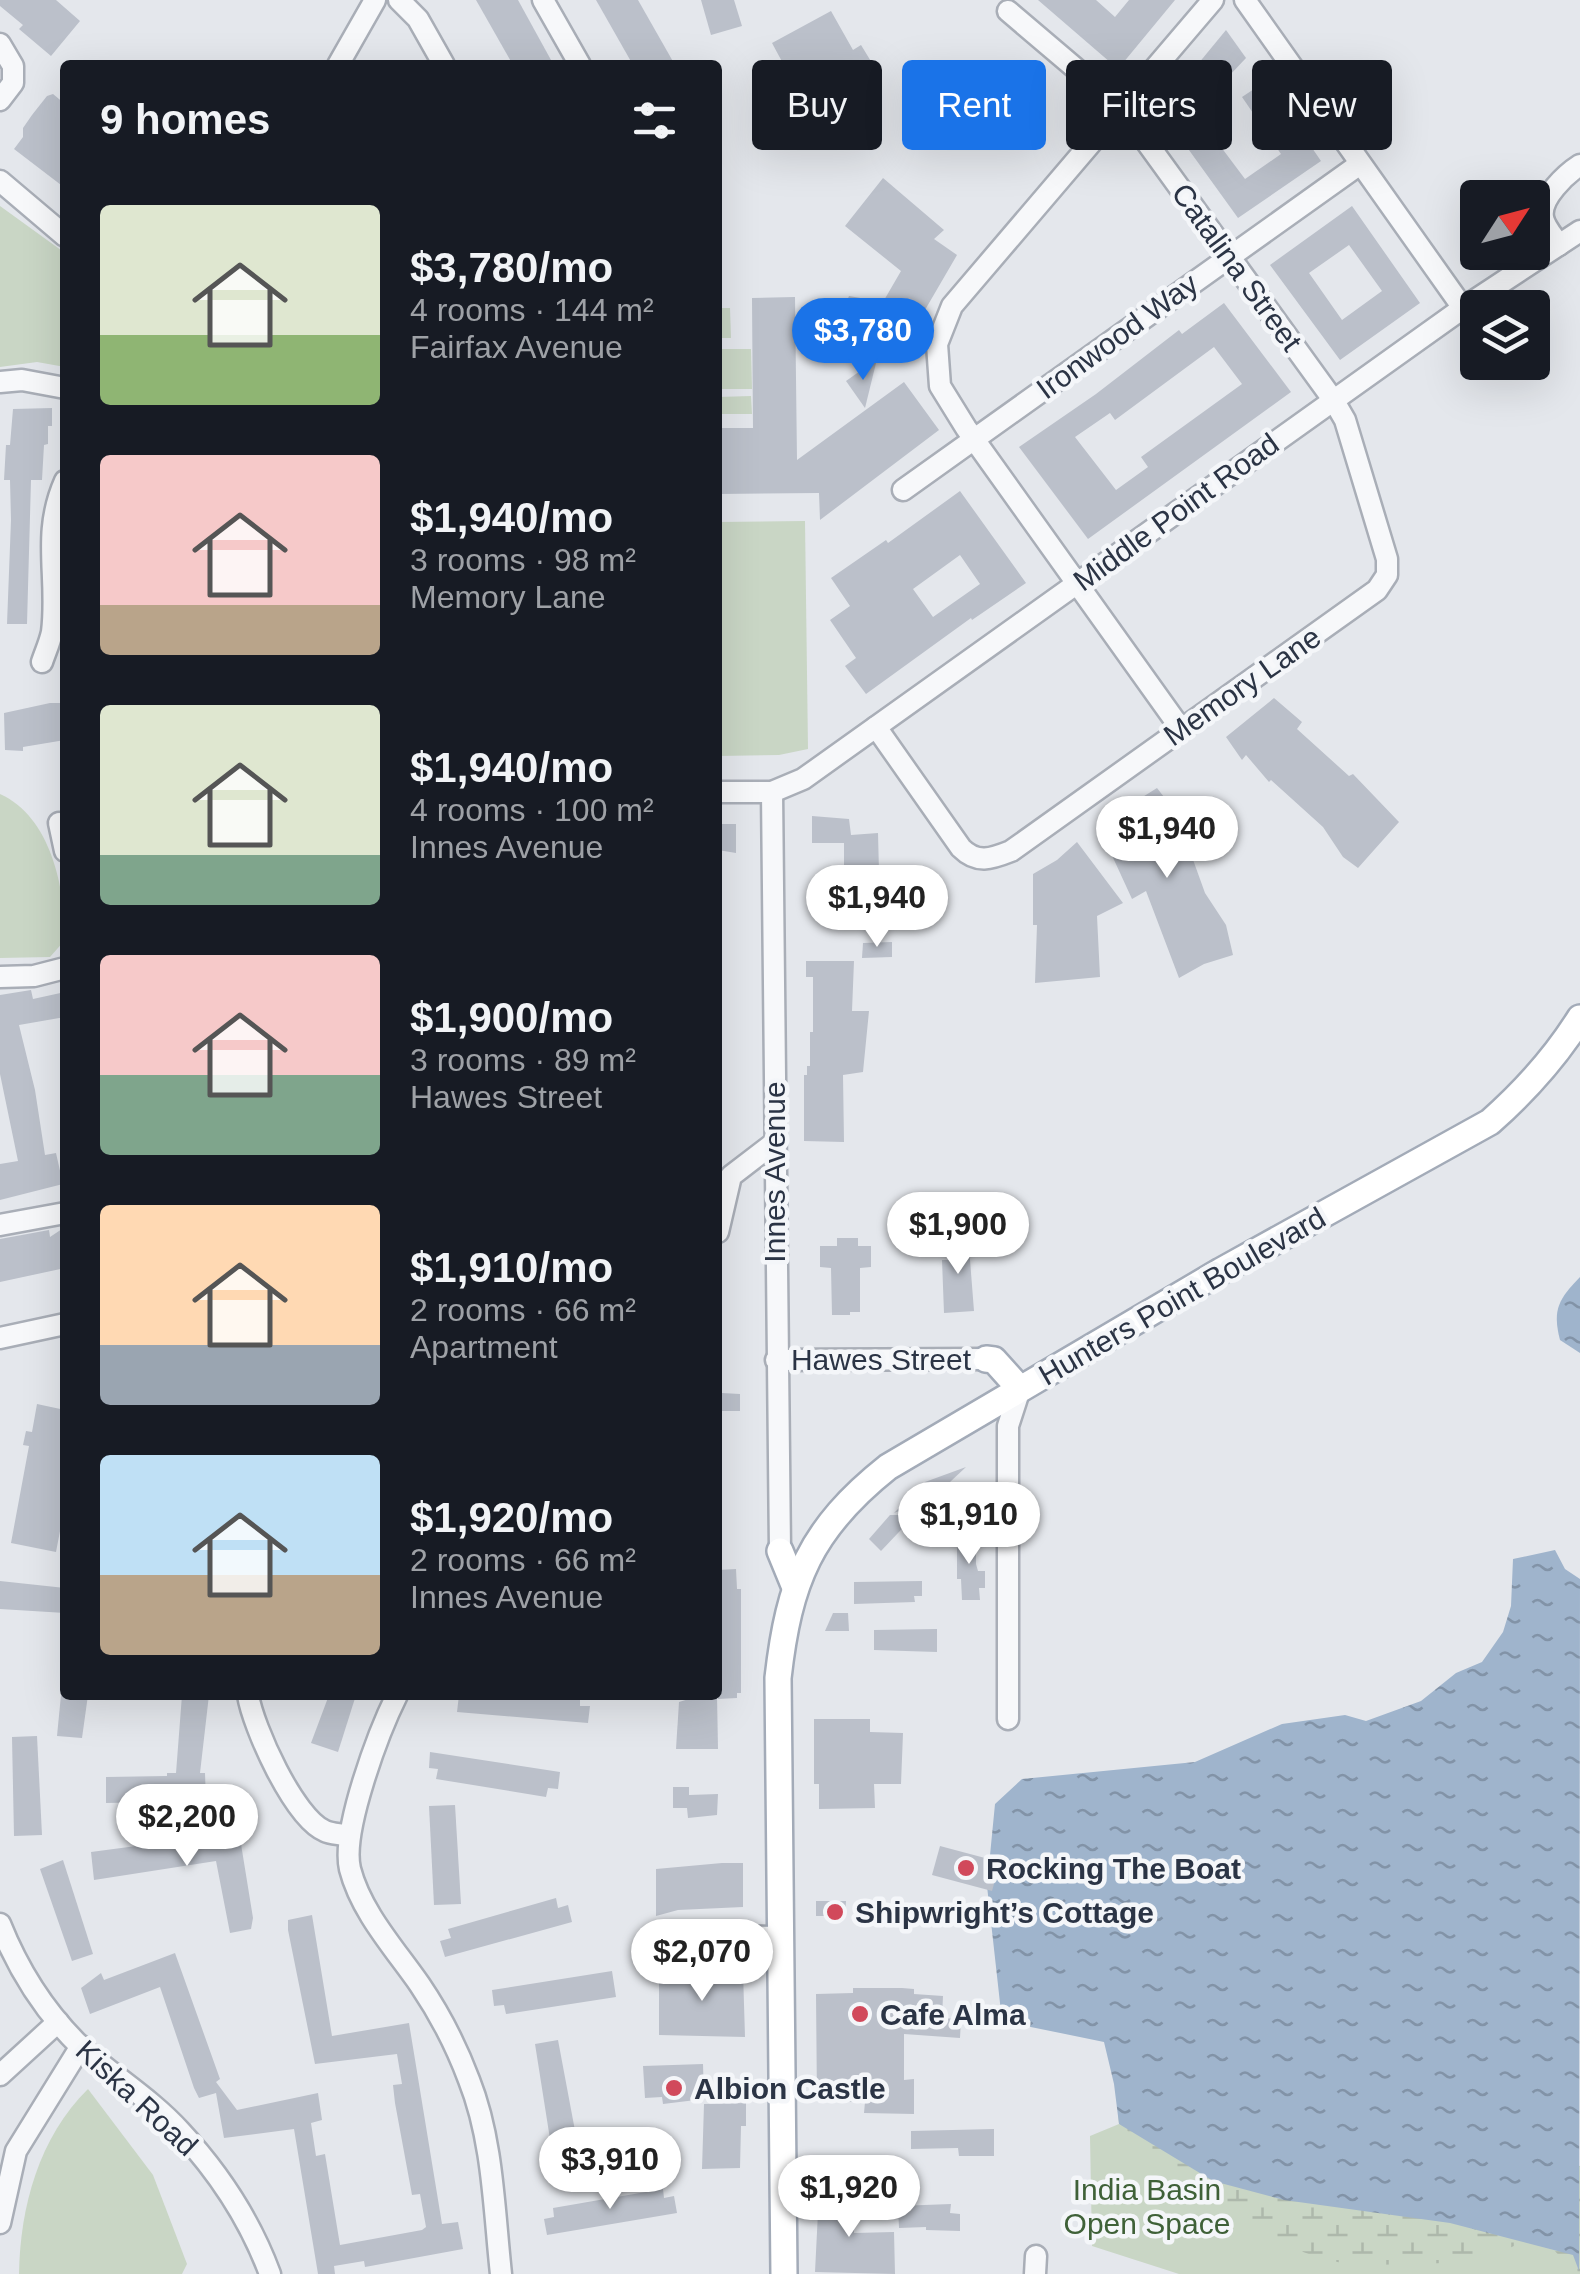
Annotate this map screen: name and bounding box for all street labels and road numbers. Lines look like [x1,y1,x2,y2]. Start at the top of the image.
street label: Catalina Street [1165,177,1309,358]
street label: Ironwood Way [1030,267,1204,405]
street label: Middle Point Road [1067,427,1285,597]
street label: Memory Lane [1157,620,1327,752]
street label: Innes Avenue [758,1081,791,1263]
street label: Hunters Point Boulevard [1033,1200,1331,1392]
street label: Hawes Street [791,1343,972,1376]
street label: Kiska Road [70,2034,204,2162]

